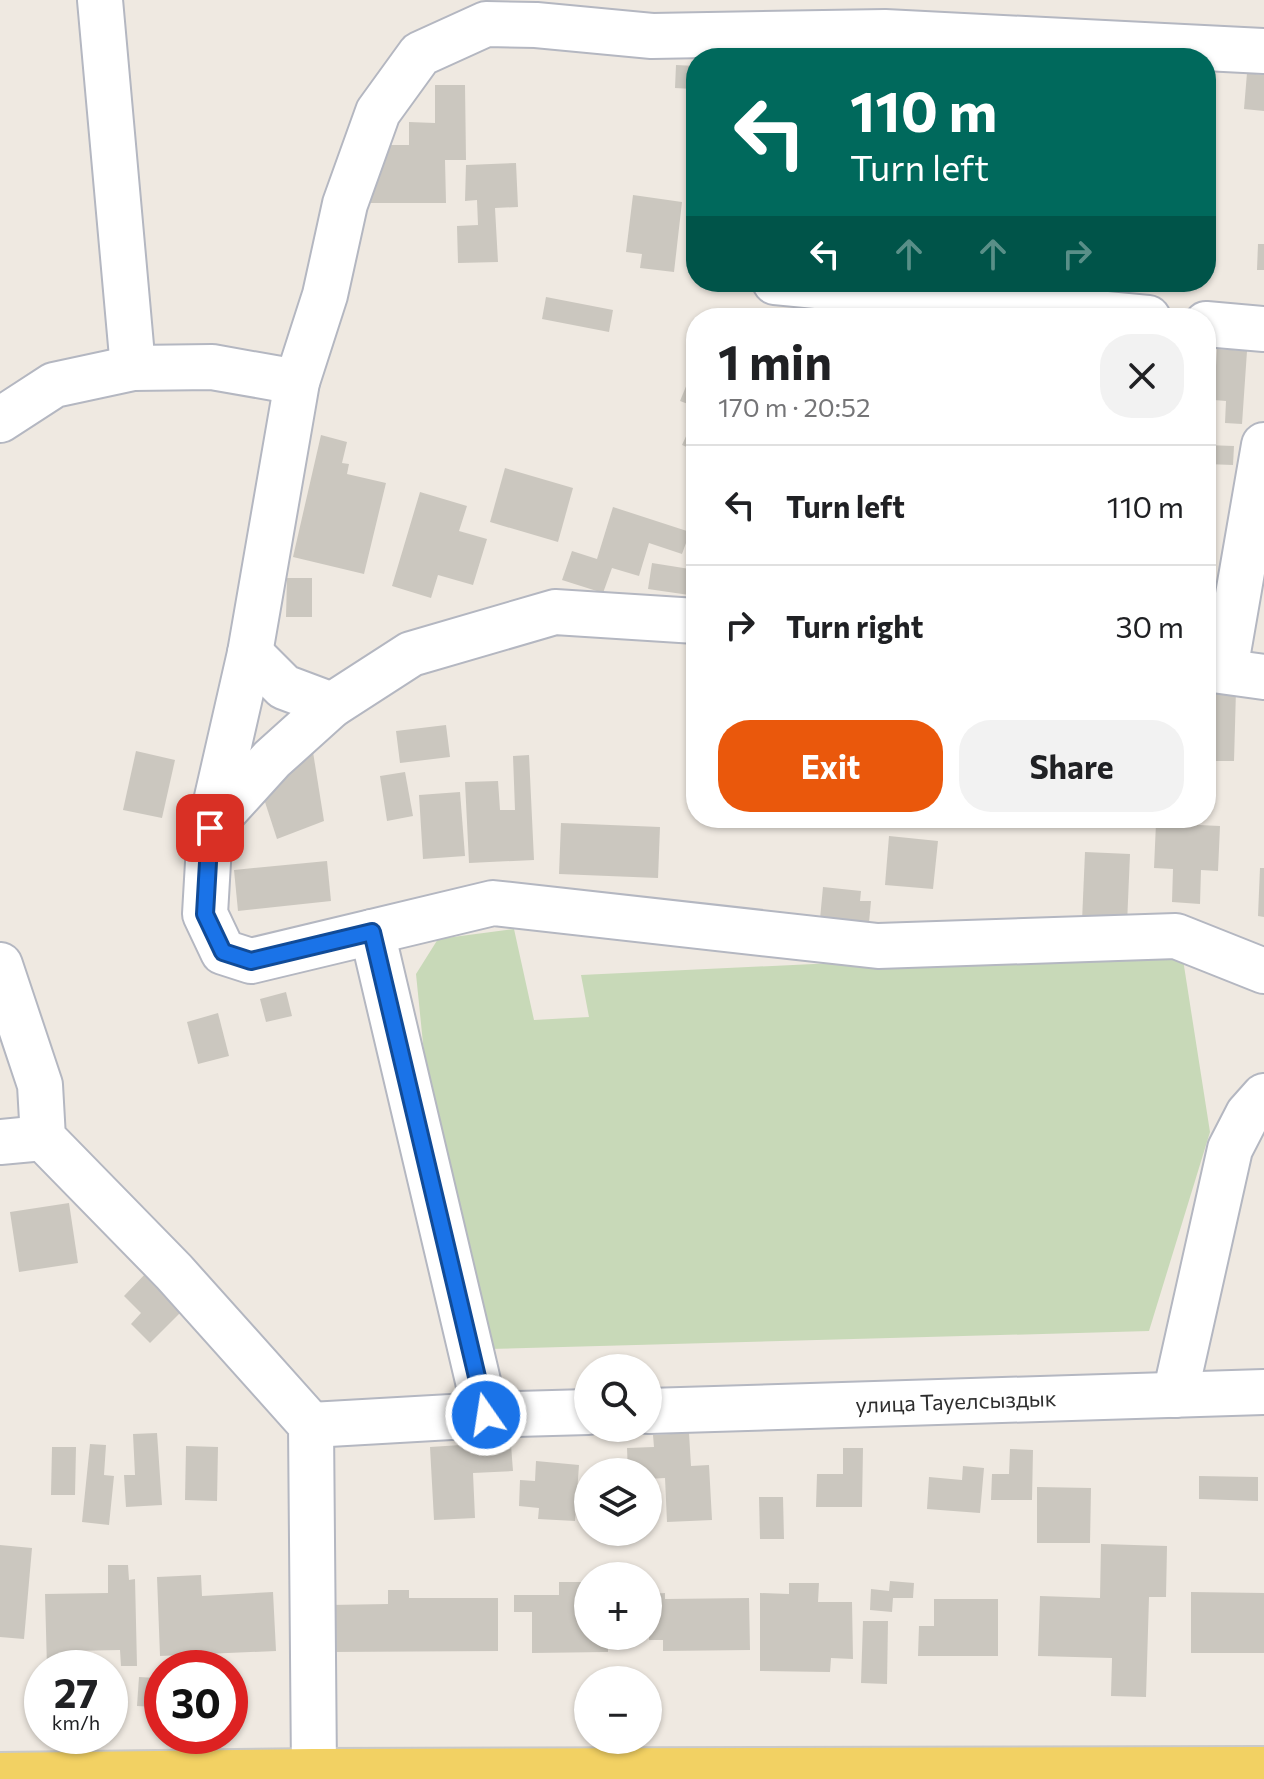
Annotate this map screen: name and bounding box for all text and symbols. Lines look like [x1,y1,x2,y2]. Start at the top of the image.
text: 110 m [850,75,997,144]
icon: left [718,80,822,184]
text: Turn left [850,144,989,188]
icon: left [803,232,847,276]
icon: ahead [887,232,931,276]
icon: ahead [971,232,1015,276]
icon: right [1055,232,1099,276]
text: 1 min [718,331,832,390]
button: close [1100,334,1184,418]
text: 170 m · 20:52 [718,391,870,422]
icon: left [718,483,762,527]
text: Turn left [786,487,905,524]
text: 110 m [1107,487,1184,524]
icon: right [718,603,762,647]
text: Turn right [786,607,923,644]
text: 30 m [1115,607,1184,644]
button: Exit [718,720,943,812]
button: Share [959,720,1184,812]
pin [176,794,244,862]
icon: arrive [188,806,232,850]
map controls [574,1354,662,1754]
button: search [574,1354,662,1442]
position arrow [444,1373,528,1457]
street label: улица Тауелсыздык [855,1384,1057,1418]
button: layers [574,1458,662,1546]
button: + [574,1562,662,1650]
speed limit sign: 30 [144,1650,248,1754]
button: − [574,1666,662,1754]
text: 27 [54,1667,98,1716]
text: km/h [52,1710,100,1734]

